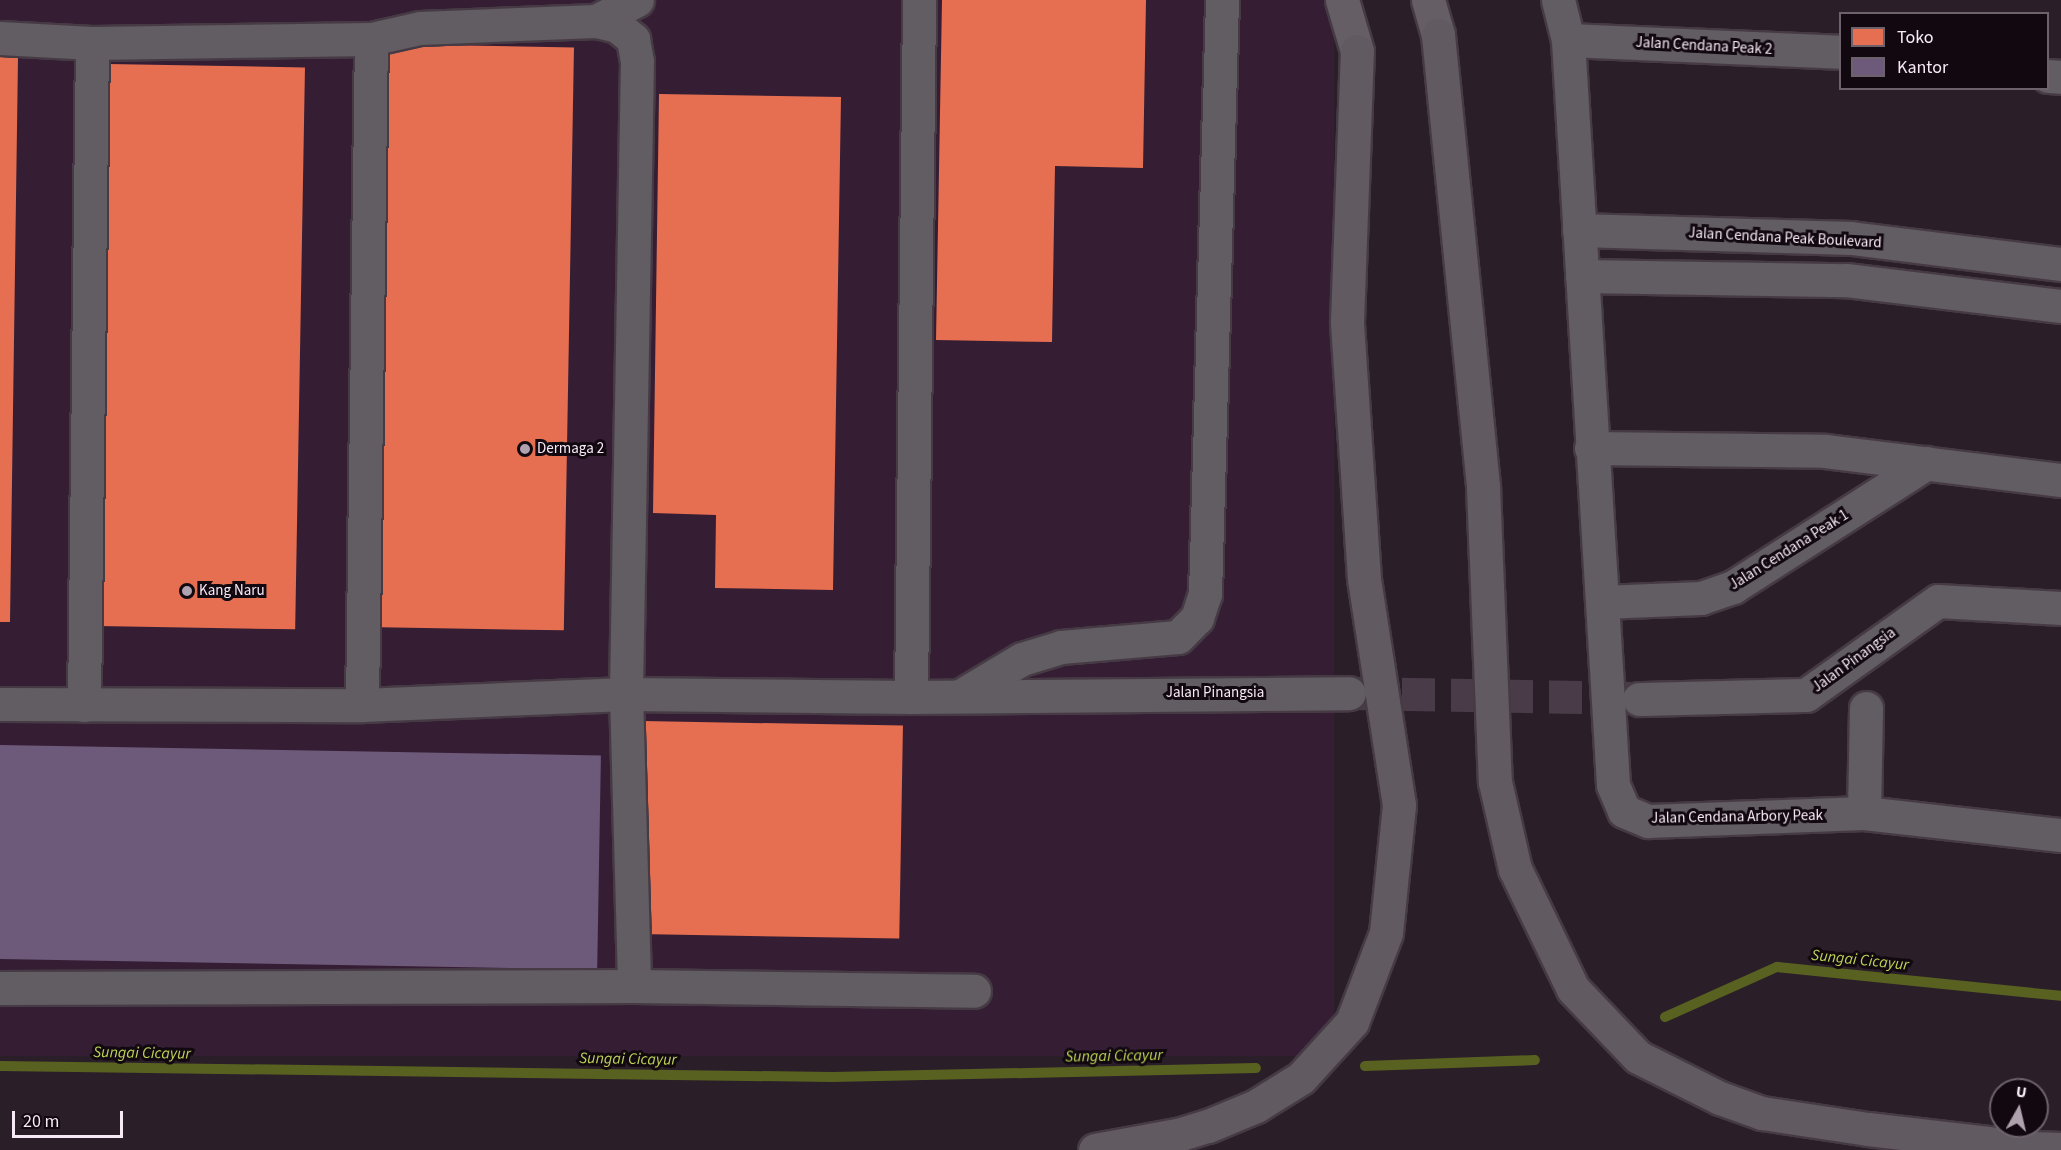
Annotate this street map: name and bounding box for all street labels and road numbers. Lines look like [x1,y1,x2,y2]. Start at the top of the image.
street label: Jalan Cendana Peak 2 [1635,33,1773,59]
street label: Jalan Cendana Peak Boulevard [1688,224,1882,252]
street label: Jalan Cendana Peak 1 [1726,506,1852,594]
street label: Jalan Pinangsia [1809,624,1899,696]
street label: Jalan Pinangsia [1166,684,1264,702]
street label: Jalan Cendana Arbory Peak [1651,807,1823,827]

